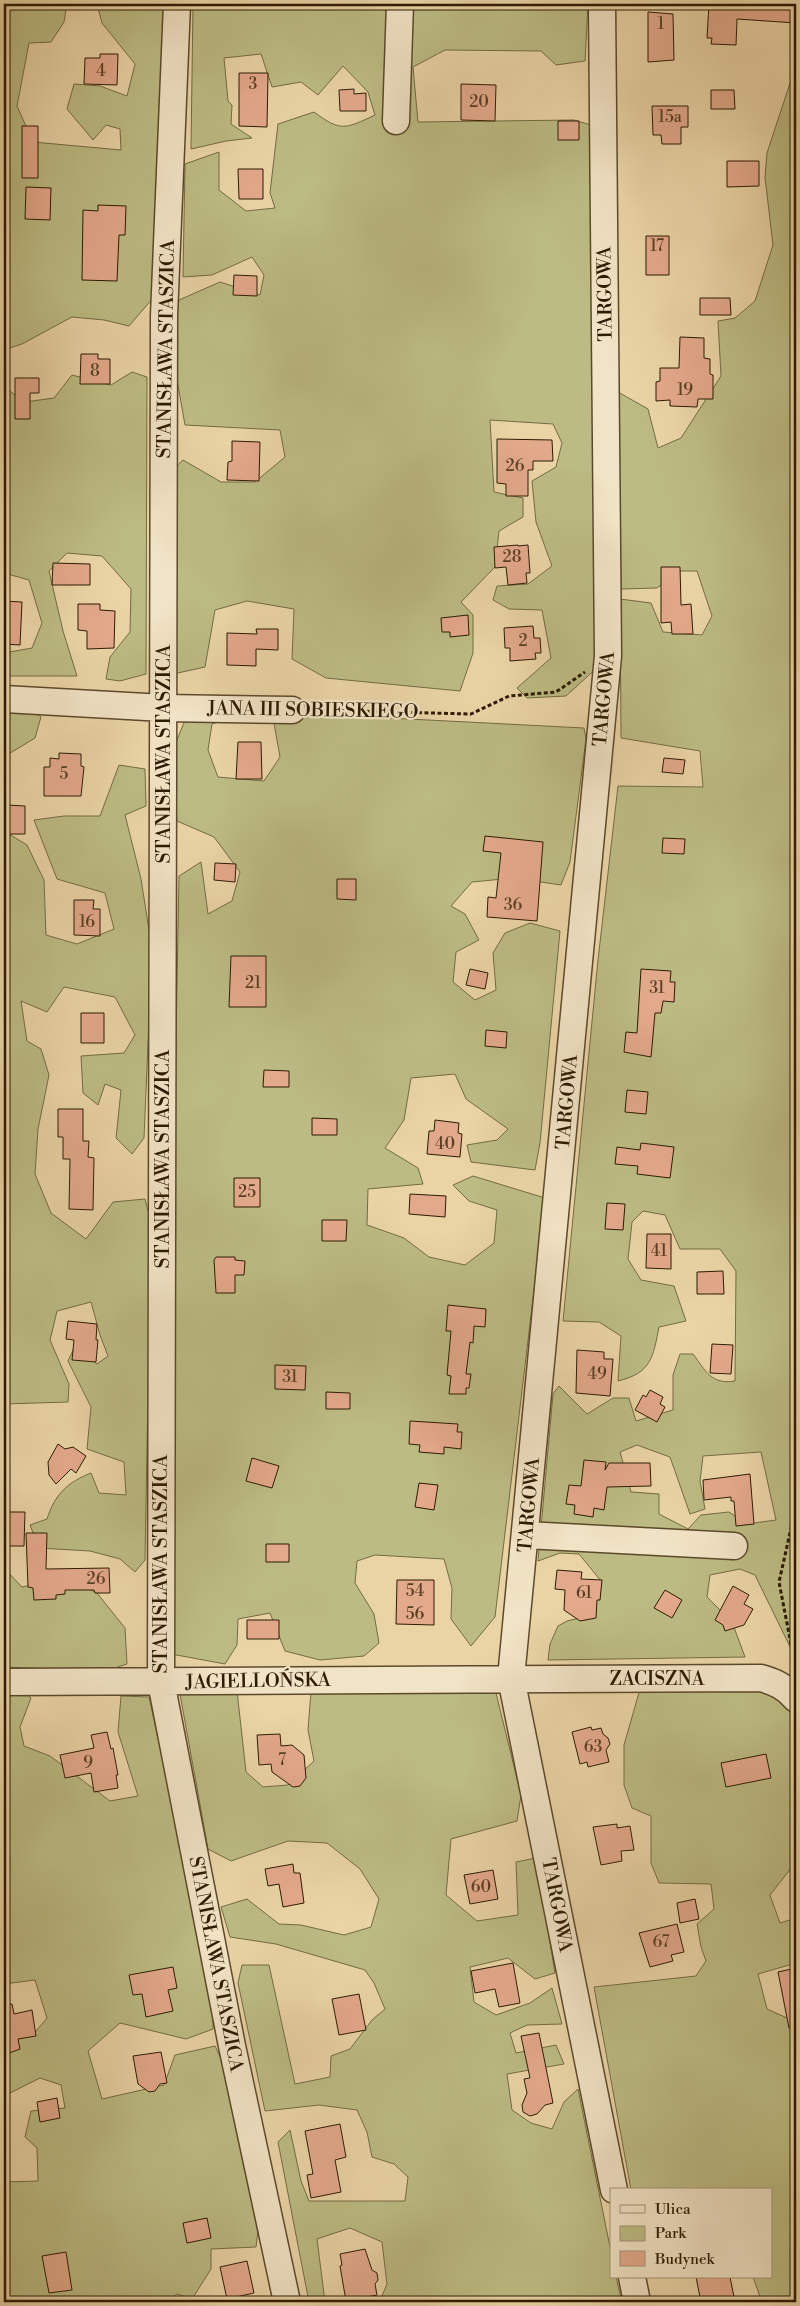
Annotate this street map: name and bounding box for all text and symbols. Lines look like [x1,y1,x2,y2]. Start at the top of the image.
house number: 1 [658,14,665,34]
house number: 4 [96,61,106,81]
house number: 3 [249,74,258,94]
house number: 20 [469,92,489,112]
house number: 15a [658,107,683,127]
house number: 17 [650,236,664,256]
street label: STANISŁAWA STASZICA [152,238,180,459]
street label: TARGOWA [592,245,618,342]
house number: 8 [90,361,100,381]
house number: 19 [677,380,693,400]
house number: 26 [506,456,525,476]
house number: 28 [503,547,522,567]
house number: 2 [518,631,528,651]
street label: STANISŁAWA STASZICA [152,644,176,863]
street label: TARGOWA [588,649,620,748]
street label: JANA III SOBIESKIEGO [206,696,419,724]
house number: 5 [60,764,69,784]
house number: 36 [504,895,523,915]
house number: 16 [79,912,95,932]
house number: 21 [245,973,261,993]
house number: 31 [649,978,665,998]
street label: STANISŁAWA STASZICA [151,1049,175,1268]
street label: TARGOWA [551,1052,583,1151]
house number: 40 [435,1134,455,1154]
house number: 25 [238,1182,256,1202]
house number: 41 [651,1241,667,1261]
house number: 49 [587,1364,607,1384]
house number: 31 [282,1367,298,1387]
street label: STANISŁAWA STASZICA [149,1454,173,1673]
street label: TARGOWA [513,1455,545,1554]
house number: 26 [87,1569,106,1589]
house number: 54 [406,1581,425,1601]
house number: 61 [576,1583,592,1603]
house number: 56 [406,1604,425,1624]
street label: JAGIELLOŃSKA [184,1667,332,1694]
street label: ZACISZNA [609,1667,705,1691]
house number: 63 [584,1737,602,1757]
house number: 7 [278,1750,286,1770]
house number: 9 [83,1753,93,1773]
street label: STANISŁAWA STASZICA [183,1854,249,2075]
street label: TARGOWA [536,1856,578,1955]
house number: 60 [471,1877,491,1897]
house number: 67 [653,1932,669,1952]
legend [610,2188,772,2278]
text: Ulica [655,2200,691,2219]
text: Park [655,2224,687,2243]
text: Budynek [654,2250,716,2269]

